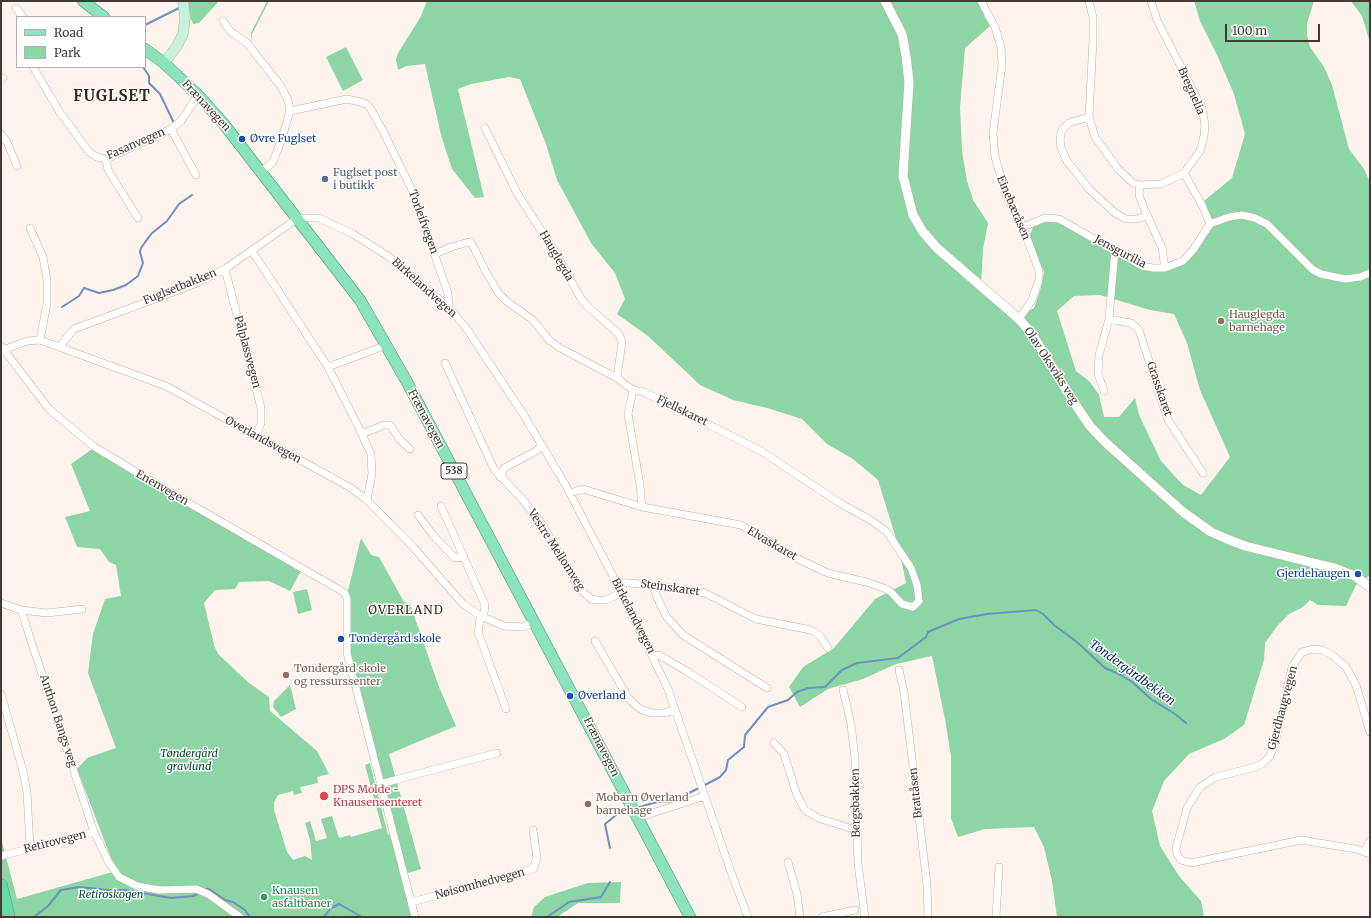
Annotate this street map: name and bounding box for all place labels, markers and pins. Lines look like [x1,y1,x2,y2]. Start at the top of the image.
place label: Øvre Fuglset [250,132,316,146]
marker: Øvre Fuglset [237,134,247,144]
place label: Fuglset post i butikk [333,166,397,192]
marker: Fuglset post i butikk [320,174,330,184]
place label: Hauglegda barnehage [1229,308,1285,334]
marker: Hauglegda barnehage [1216,316,1226,326]
place label: Gjerdehaugen [1277,567,1350,581]
marker: Gjerdehaugen [1353,569,1363,579]
place label: Tøndergård skole [349,632,441,646]
marker: Tøndergård skole [336,634,346,644]
place label: Tøndergård skole og ressurssenter [294,662,386,688]
marker: Tøndergård skole og ressurssenter [281,670,291,680]
place label: Øverland [578,689,626,703]
marker: Øverland [565,691,575,701]
place label: DPS Molde - Knausensenteret [333,783,422,809]
marker: DPS Molde - Knausensenteret [318,790,330,802]
place label: Mobarn Øverland barnehage [596,791,689,817]
marker: Mobarn Øverland barnehage [583,799,593,809]
place label: Knausen asfaltbaner [272,884,331,910]
marker: Knausen asfaltbaner [259,892,269,902]

